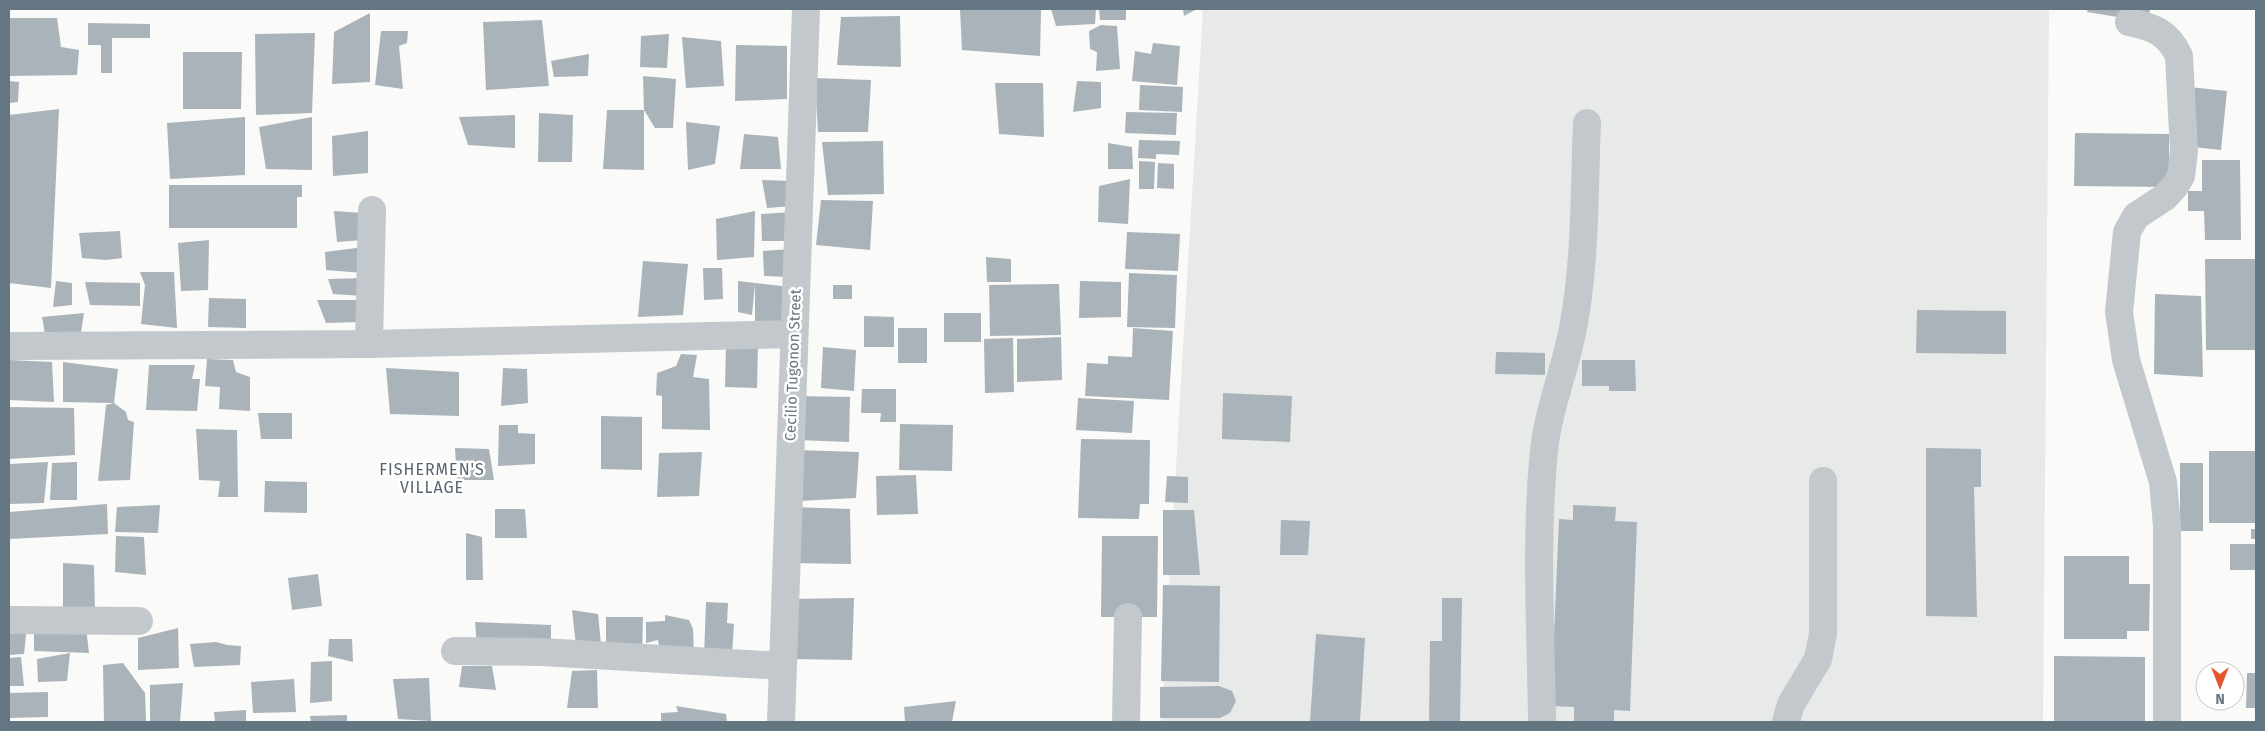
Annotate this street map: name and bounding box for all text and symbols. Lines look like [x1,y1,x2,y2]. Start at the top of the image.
street label: Cecilio Tugonon Street [781,288,805,441]
district label: FISHERMEN'S VILLAGE [379,460,485,497]
north arrow [2195,661,2245,711]
text: N [2215,690,2225,707]

